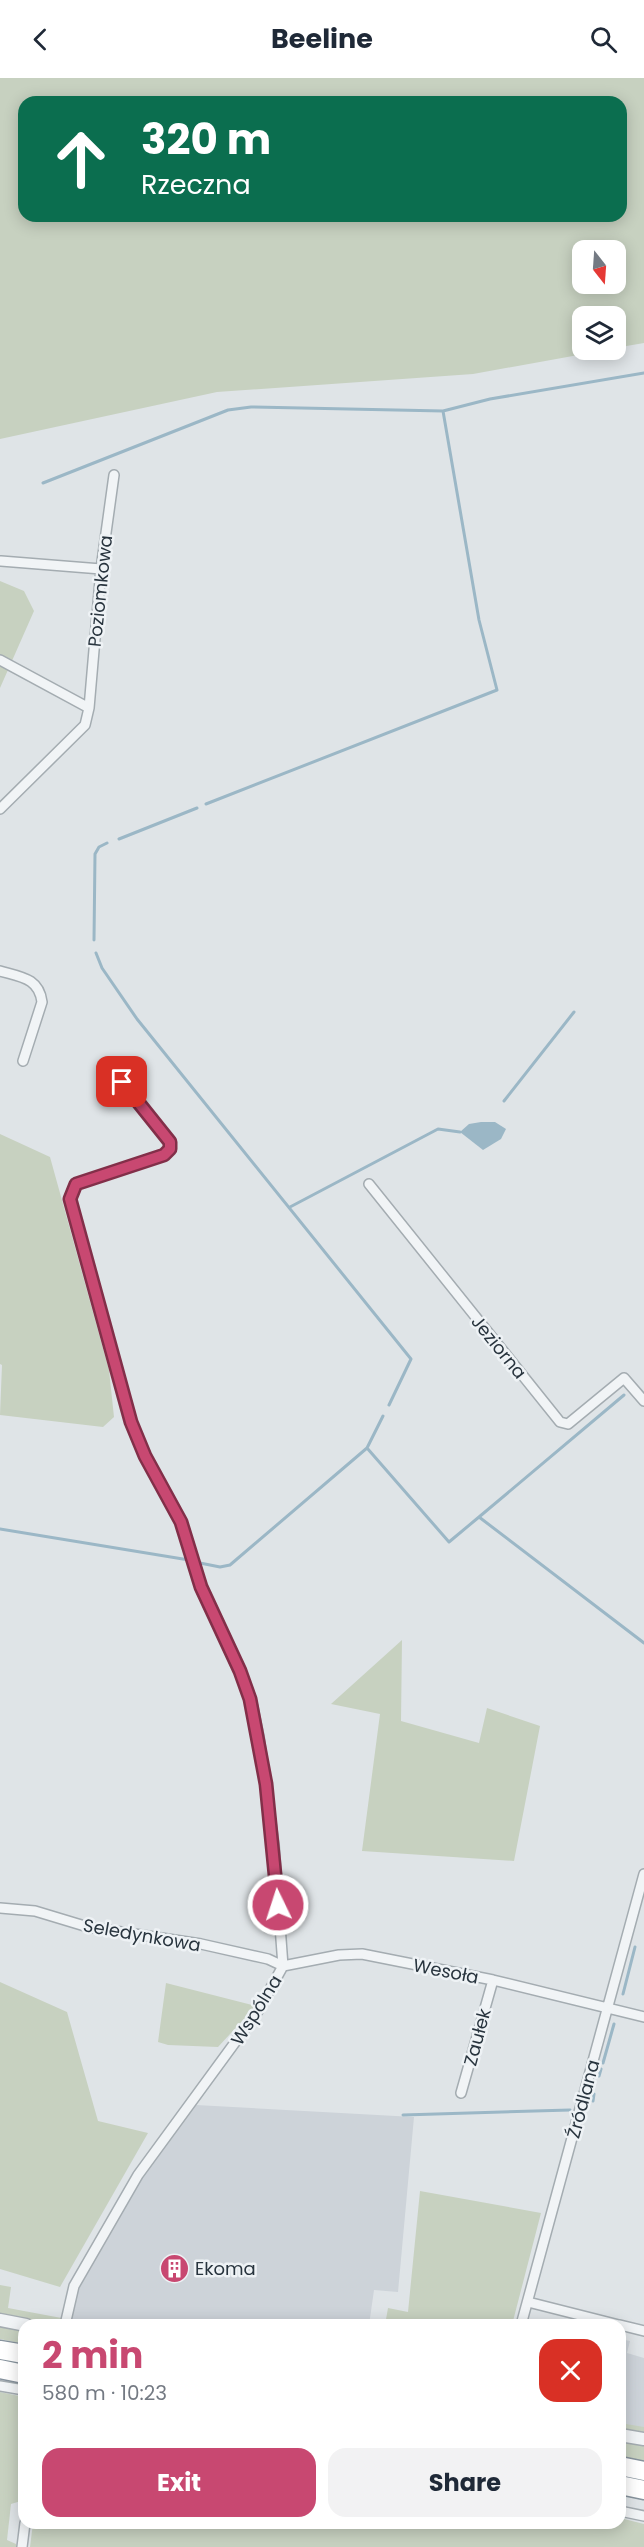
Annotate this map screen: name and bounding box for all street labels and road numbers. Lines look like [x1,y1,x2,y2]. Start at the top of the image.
street label: Poziomkowa [82,534,118,648]
street label: Jeziorna [466,1310,532,1384]
street label: Seledynkowa [81,1912,203,1958]
street label: Wesoła [411,1952,481,1990]
street label: Wspólna [225,1970,287,2050]
street label: Zaułek [457,2005,497,2068]
street label: Źródlana [561,2057,605,2141]

